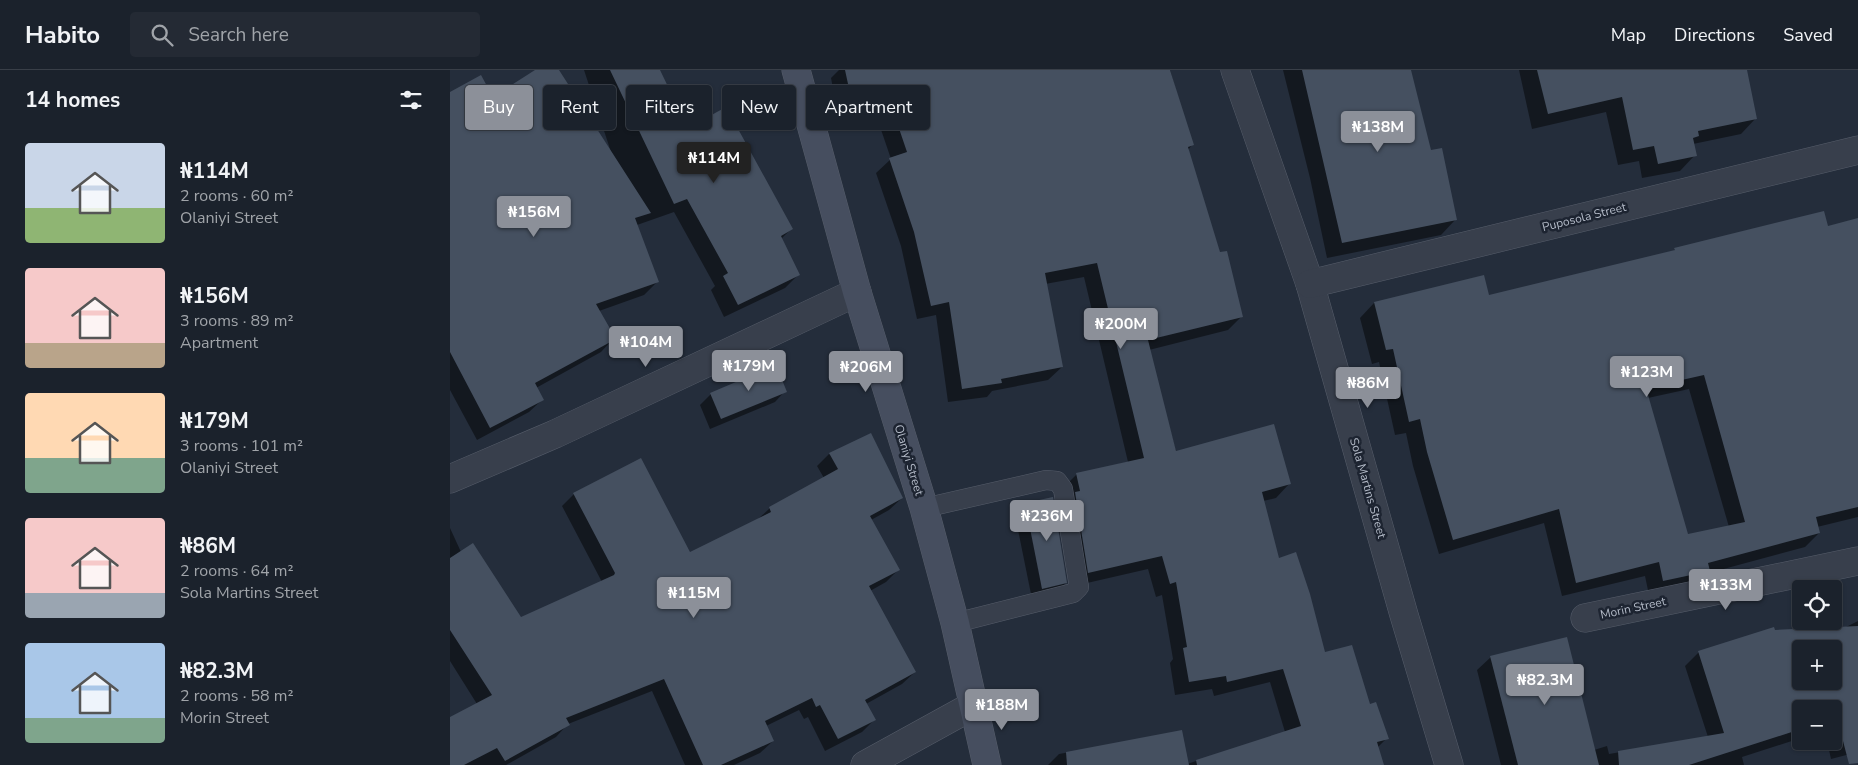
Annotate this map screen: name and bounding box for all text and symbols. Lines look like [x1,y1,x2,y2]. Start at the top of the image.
search box [130,12,480,57]
text: Habito [25,19,100,51]
icon: search [148,21,176,49]
text: Search here [188,22,289,48]
text: Map [1611,23,1646,47]
text: Directions [1674,23,1755,47]
text: Saved [1783,23,1833,47]
chip: Buy [465,85,533,130]
chip: Rent [543,85,616,130]
chip: Filters [626,85,712,130]
chip: New [722,85,796,130]
chip: Apartment [806,85,930,130]
text: 14 homes [25,86,120,114]
icon: filters [397,86,425,114]
pin: ₦138M [1343,111,1413,153]
text: ₦138M [1352,116,1404,138]
pin: ₦114M [679,142,749,184]
text: ₦114M [688,147,740,169]
text: ₦114M [180,157,249,185]
icon: home [65,163,125,223]
text: 2 rooms · 60 m² [180,185,293,207]
pin: ₦156M [499,196,569,238]
street label: Puposola Street [1540,199,1628,235]
text: ₦156M [508,201,560,223]
text: Olaniyi Street [180,207,278,229]
text: ₦156M [180,282,249,310]
icon: home [65,288,125,348]
pin: ₦200M [1086,308,1156,350]
text: 3 rooms · 89 m² [180,310,293,332]
text: ₦200M [1095,313,1147,335]
pin: ₦104M [611,326,681,368]
text: ₦104M [620,331,672,353]
text: Apartment [180,332,258,354]
pin: ₦179M [714,350,784,392]
pin: ₦206M [831,350,901,393]
text: ₦179M [723,355,775,377]
text: ₦206M [840,356,892,378]
pin: ₦123M [1612,356,1682,398]
text: ₦123M [1621,361,1673,383]
pin: ₦86M [1338,366,1398,409]
text: ₦86M [1347,372,1389,394]
text: ₦179M [180,407,249,435]
icon: home [65,413,125,473]
street label: Olaniyi Street [891,423,928,498]
text: 3 rooms · 101 m² [180,435,303,457]
street label: Sola Martins Street [1346,436,1390,541]
text: Olaniyi Street [180,457,278,479]
pin: ₦236M [1012,500,1082,542]
text: ₦236M [1021,505,1073,527]
text: ₦86M [180,532,236,560]
icon: home [65,538,125,598]
text: 2 rooms · 64 m² [180,560,293,582]
pin: ₦133M [1691,568,1761,611]
text: ₦133M [1700,574,1752,596]
pin: ₦115M [659,576,729,619]
map controls [1792,580,1842,750]
button: locate [1792,580,1842,630]
text: Sola Martins Street [180,582,318,604]
text: ₦115M [668,582,720,604]
street label: Morin Street [1599,593,1668,623]
button: + [1792,640,1842,690]
text: ₦82.3M [180,657,254,685]
icon: home [65,663,125,723]
pin: ₦82.3M [1504,664,1586,706]
text: ₦82.3M [1517,669,1573,691]
text: 2 rooms · 58 m² [180,685,293,707]
pin: ₦188M [967,688,1037,731]
text: ₦188M [976,694,1028,716]
button: − [1792,700,1842,750]
text: Morin Street [180,707,269,729]

